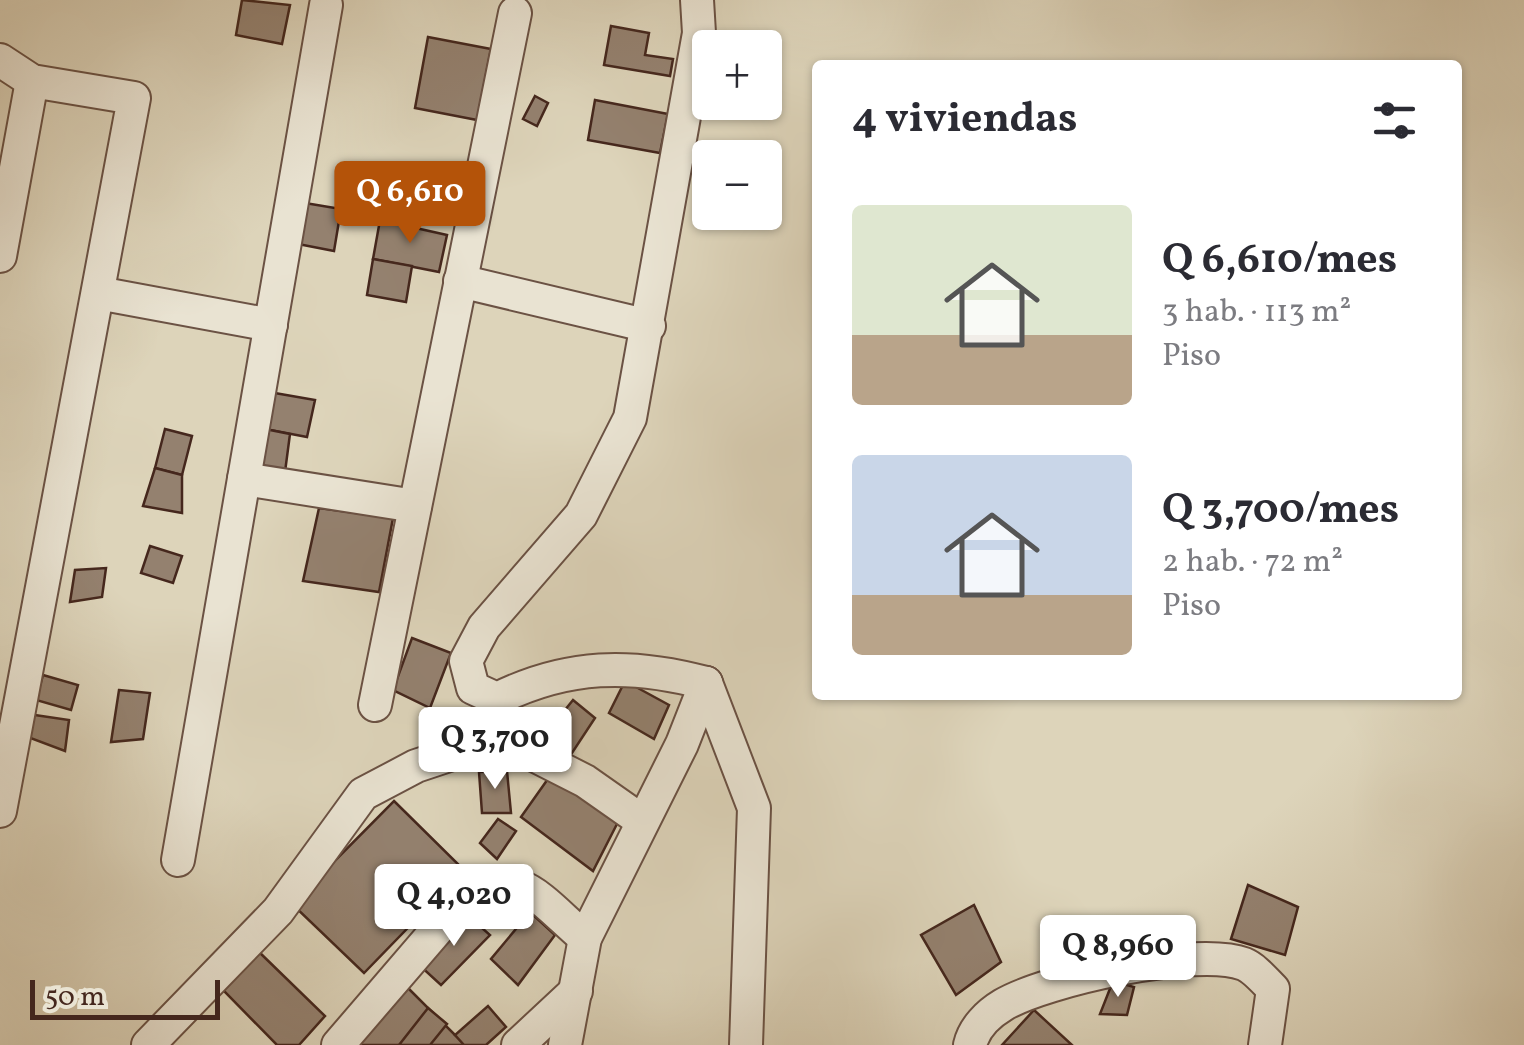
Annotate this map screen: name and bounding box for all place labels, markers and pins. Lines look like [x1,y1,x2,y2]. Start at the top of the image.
pin: Q 6,610 [318,161,502,246]
pin: Q 3,700 [403,707,587,792]
pin: Q 4,020 [362,864,546,949]
pin: Q 8,960 [1026,915,1210,1000]

